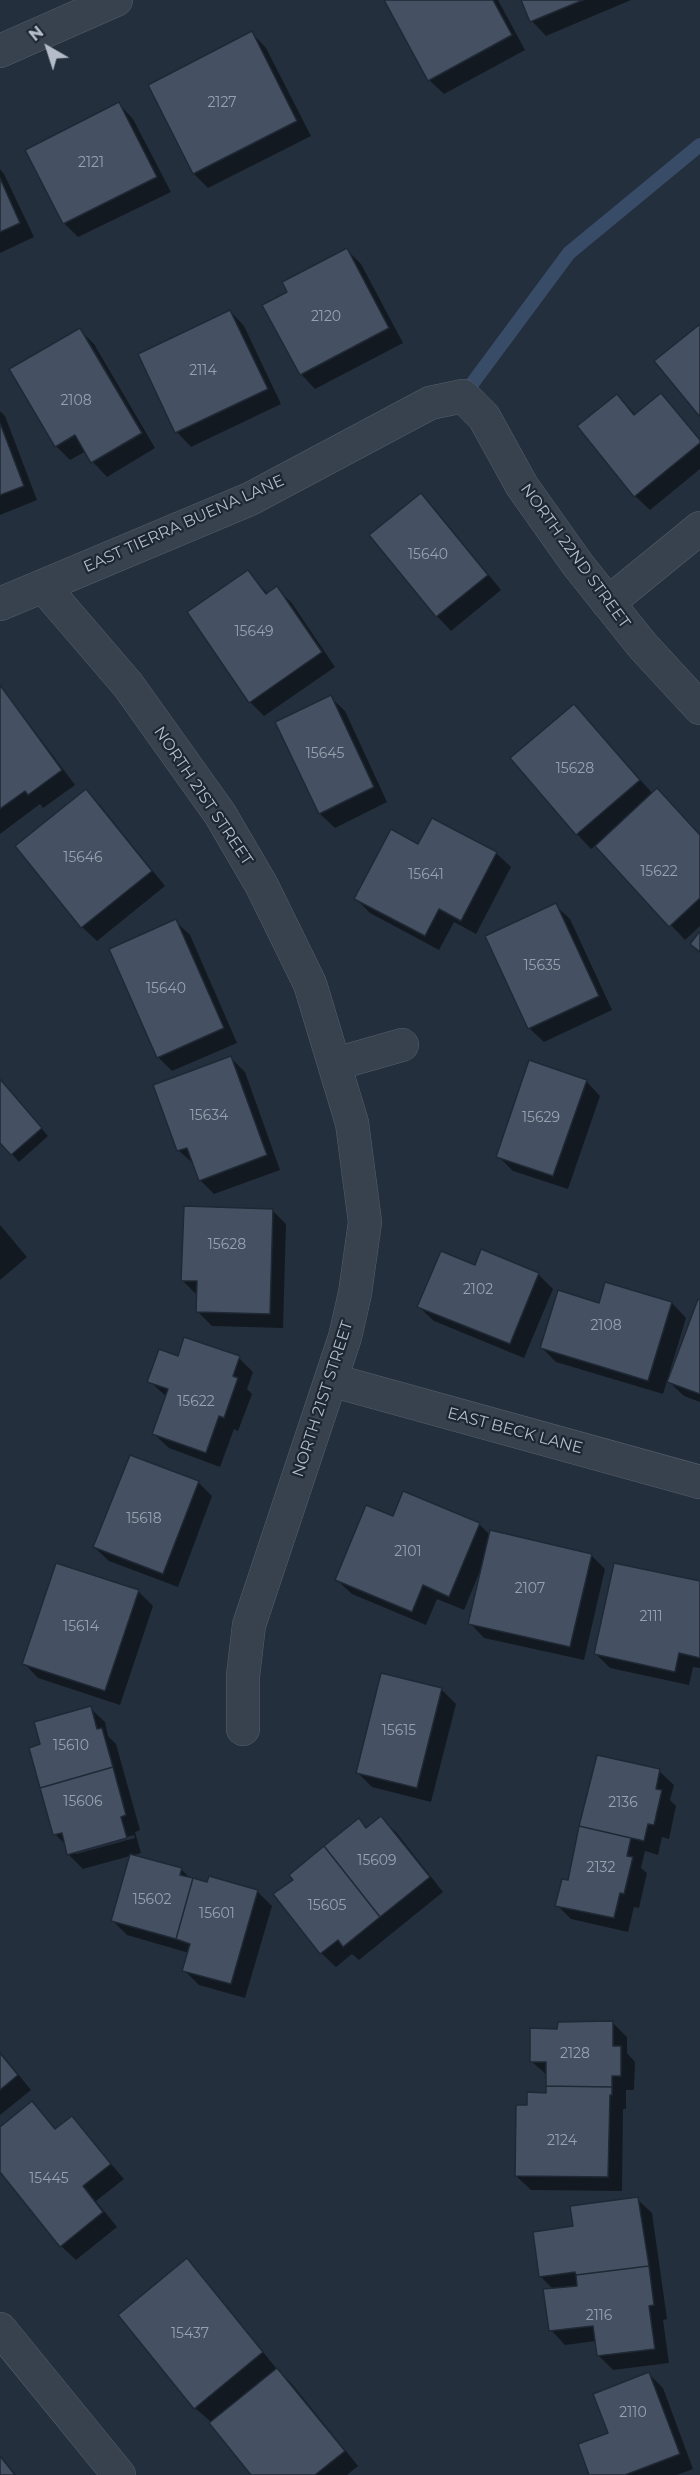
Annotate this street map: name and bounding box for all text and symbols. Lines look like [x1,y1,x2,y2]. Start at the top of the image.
north arrow [18,18,78,78]
text: N [25,22,47,45]
house number: 2127 [207,95,237,111]
house number: 2121 [78,155,104,171]
house number: 2120 [311,309,341,325]
house number: 2114 [189,363,217,379]
house number: 2108 [60,393,92,409]
street label: EAST TIERRA BUENA LANE [81,471,287,577]
street label: NORTH 22ND STREET [516,480,634,632]
house number: 15640 [408,547,448,563]
house number: 15649 [234,624,274,640]
street label: NORTH 21ST STREET [149,723,257,869]
house number: 15645 [306,746,344,762]
house number: 15628 [556,761,594,777]
house number: 15646 [63,850,103,866]
house number: 15622 [640,864,678,880]
house number: 15641 [408,867,444,883]
house number: 15635 [523,958,561,974]
house number: 15640 [146,981,186,997]
house number: 15634 [190,1108,228,1124]
house number: 15629 [522,1110,560,1126]
house number: 15628 [208,1237,246,1253]
house number: 2102 [463,1282,493,1298]
street label: NORTH 21ST STREET [289,1318,357,1480]
house number: 2108 [590,1318,622,1334]
house number: 15622 [177,1394,215,1410]
street label: EAST BECK LANE [445,1404,585,1458]
house number: 15618 [126,1511,162,1527]
house number: 2101 [394,1544,422,1560]
house number: 2107 [515,1581,545,1597]
house number: 2111 [639,1609,663,1625]
house number: 15614 [63,1619,99,1635]
house number: 15615 [382,1723,416,1739]
house number: 15610 [53,1738,89,1754]
house number: 15606 [63,1794,103,1810]
house number: 2136 [608,1795,638,1811]
house number: 15609 [357,1853,397,1869]
house number: 2132 [587,1860,615,1876]
house number: 15602 [133,1892,171,1908]
house number: 15605 [308,1898,346,1914]
house number: 15601 [199,1906,235,1922]
house number: 2128 [560,2046,590,2062]
house number: 2124 [547,2133,577,2149]
house number: 15445 [29,2171,69,2187]
house number: 2116 [586,2308,612,2324]
house number: 15437 [171,2326,209,2342]
house number: 2110 [619,2405,647,2421]

